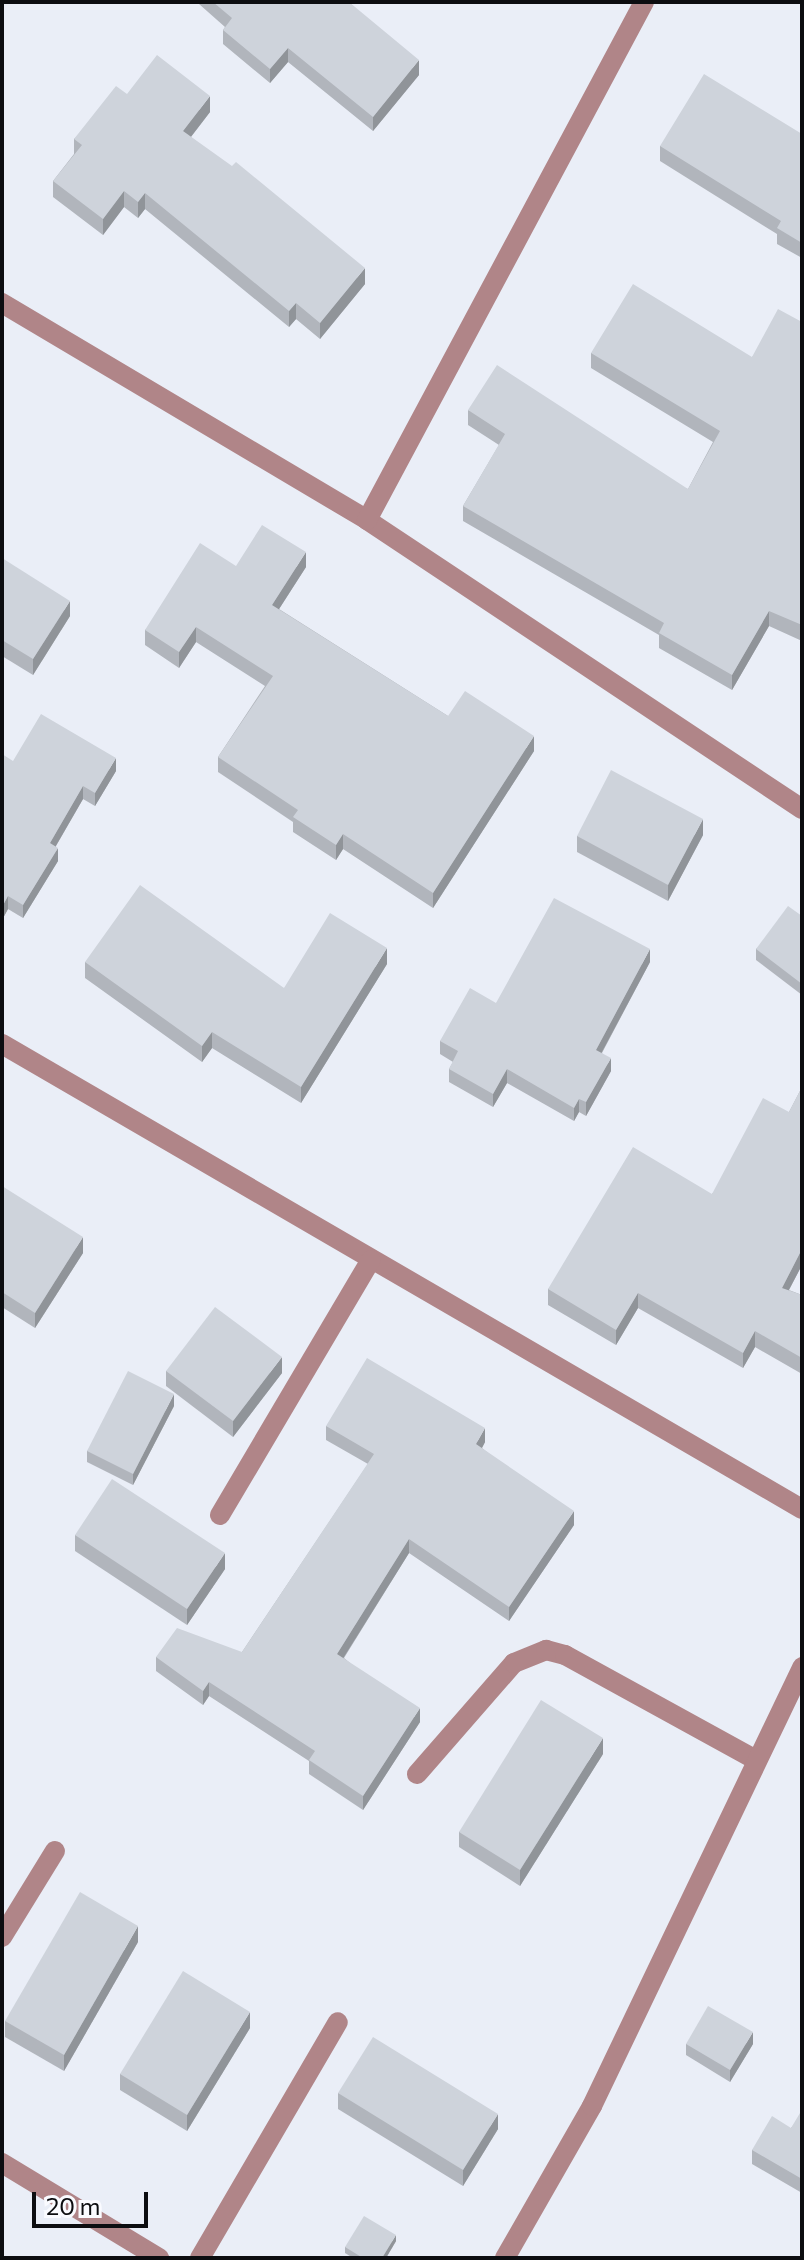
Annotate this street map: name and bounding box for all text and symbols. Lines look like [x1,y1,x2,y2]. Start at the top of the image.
scale bar [36,2176,152,2226]
text: 20 m [46,2191,100,2220]

